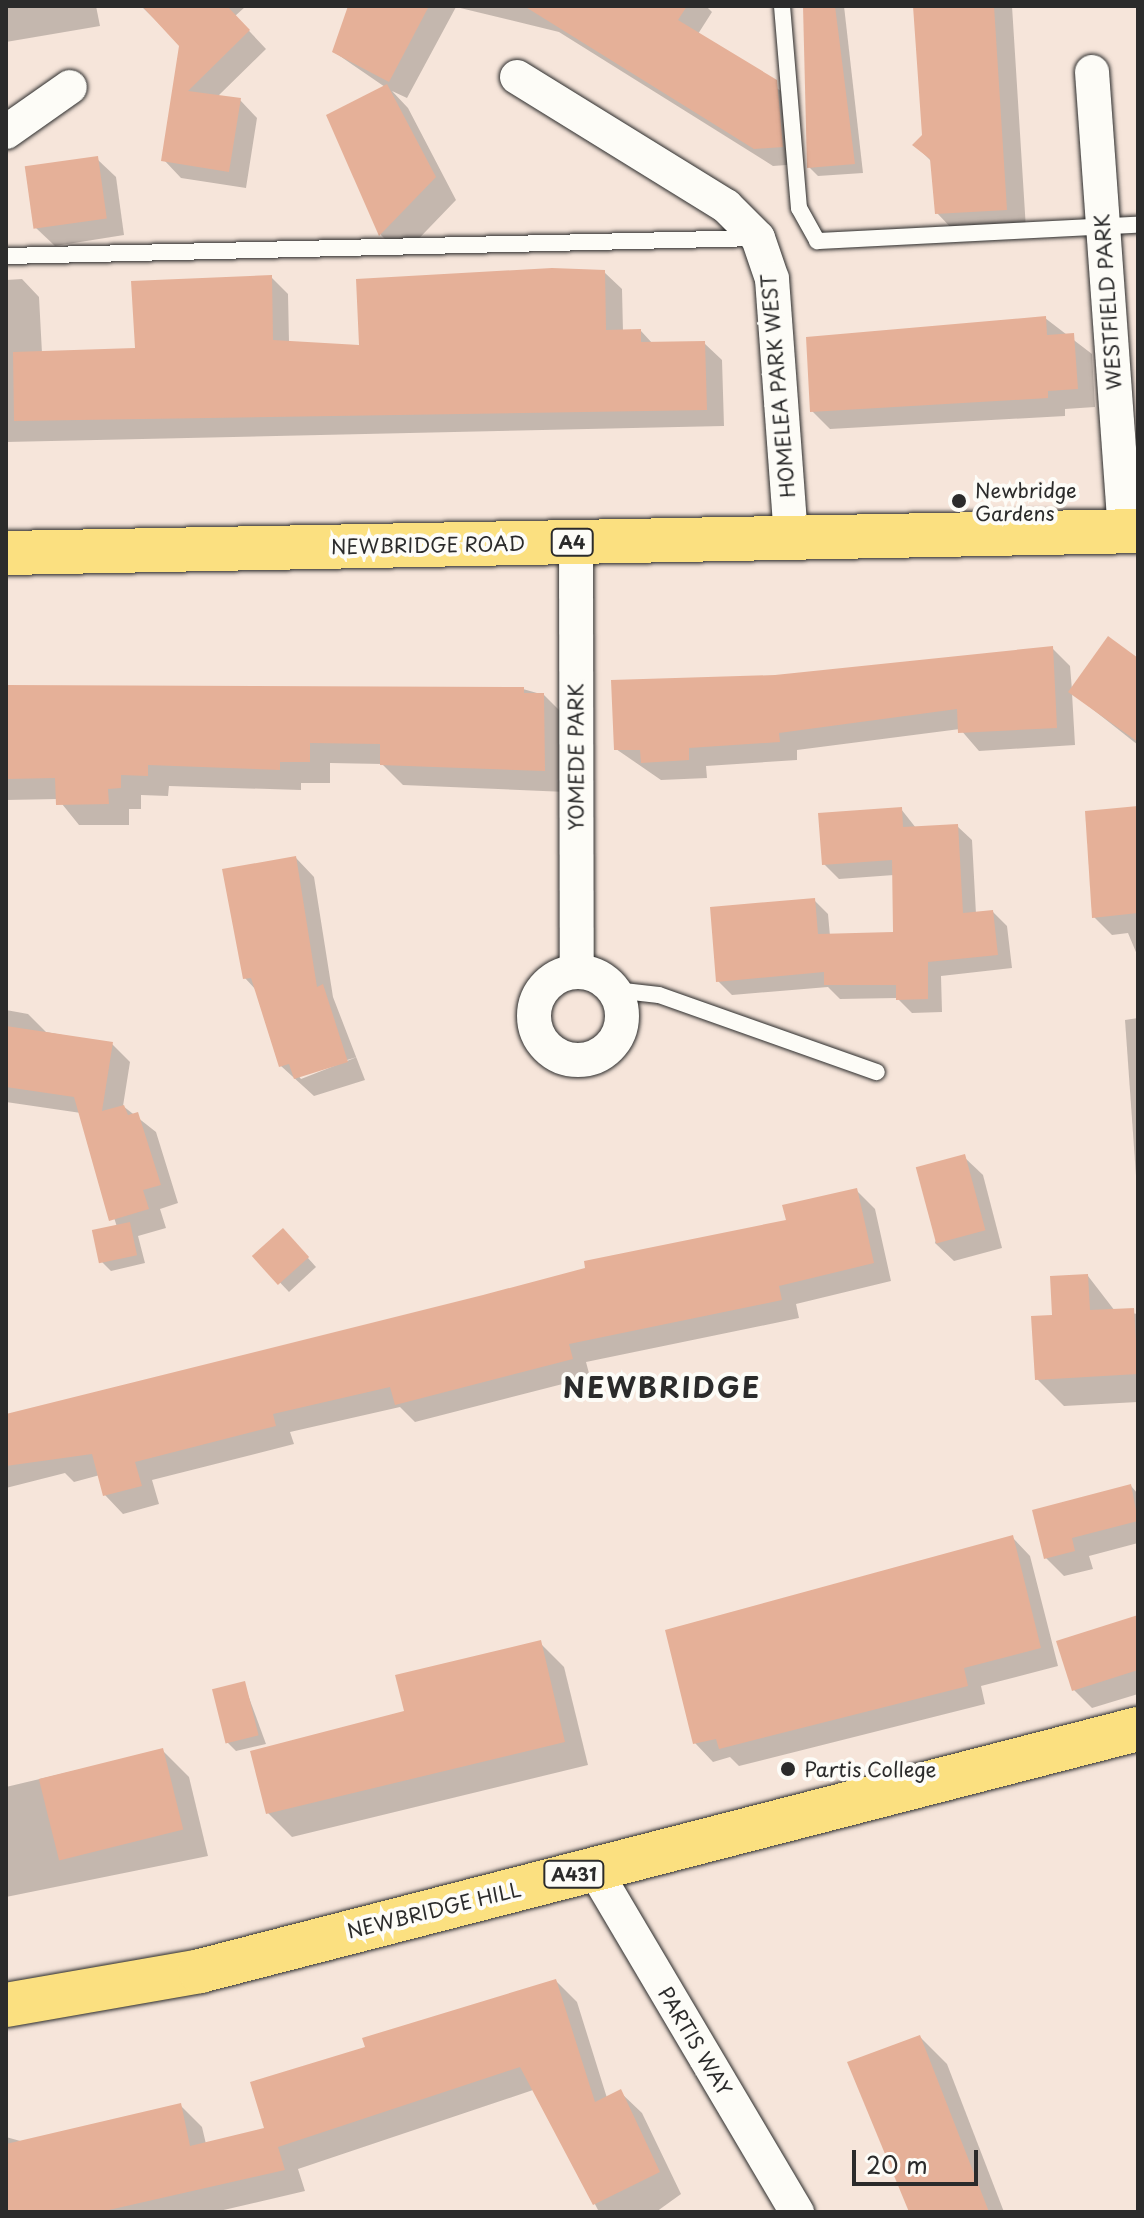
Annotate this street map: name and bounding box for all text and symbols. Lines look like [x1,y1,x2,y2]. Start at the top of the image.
street label: WESTFIELD PARK [1090,213,1126,391]
street label: HOMELEA PARK WEST [756,271,800,501]
place label: Newbridge Gardens [975,478,1077,525]
marker: Newbridge Gardens [950,492,968,510]
road number: A4 [550,528,594,556]
street label: NEWBRIDGE ROAD [330,531,526,559]
street label: YOMEDE PARK [564,682,588,832]
district label: NEWBRIDGE [563,1370,761,1404]
place label: Partis College [804,1757,937,1781]
marker: Partis College [779,1760,797,1778]
road number: A431 [542,1860,606,1888]
street label: NEWBRIDGE HILL [344,1877,524,1943]
street label: PARTIS WAY [653,1981,737,2101]
scale bar [856,2134,982,2184]
text: 20 m [866,2146,928,2182]

